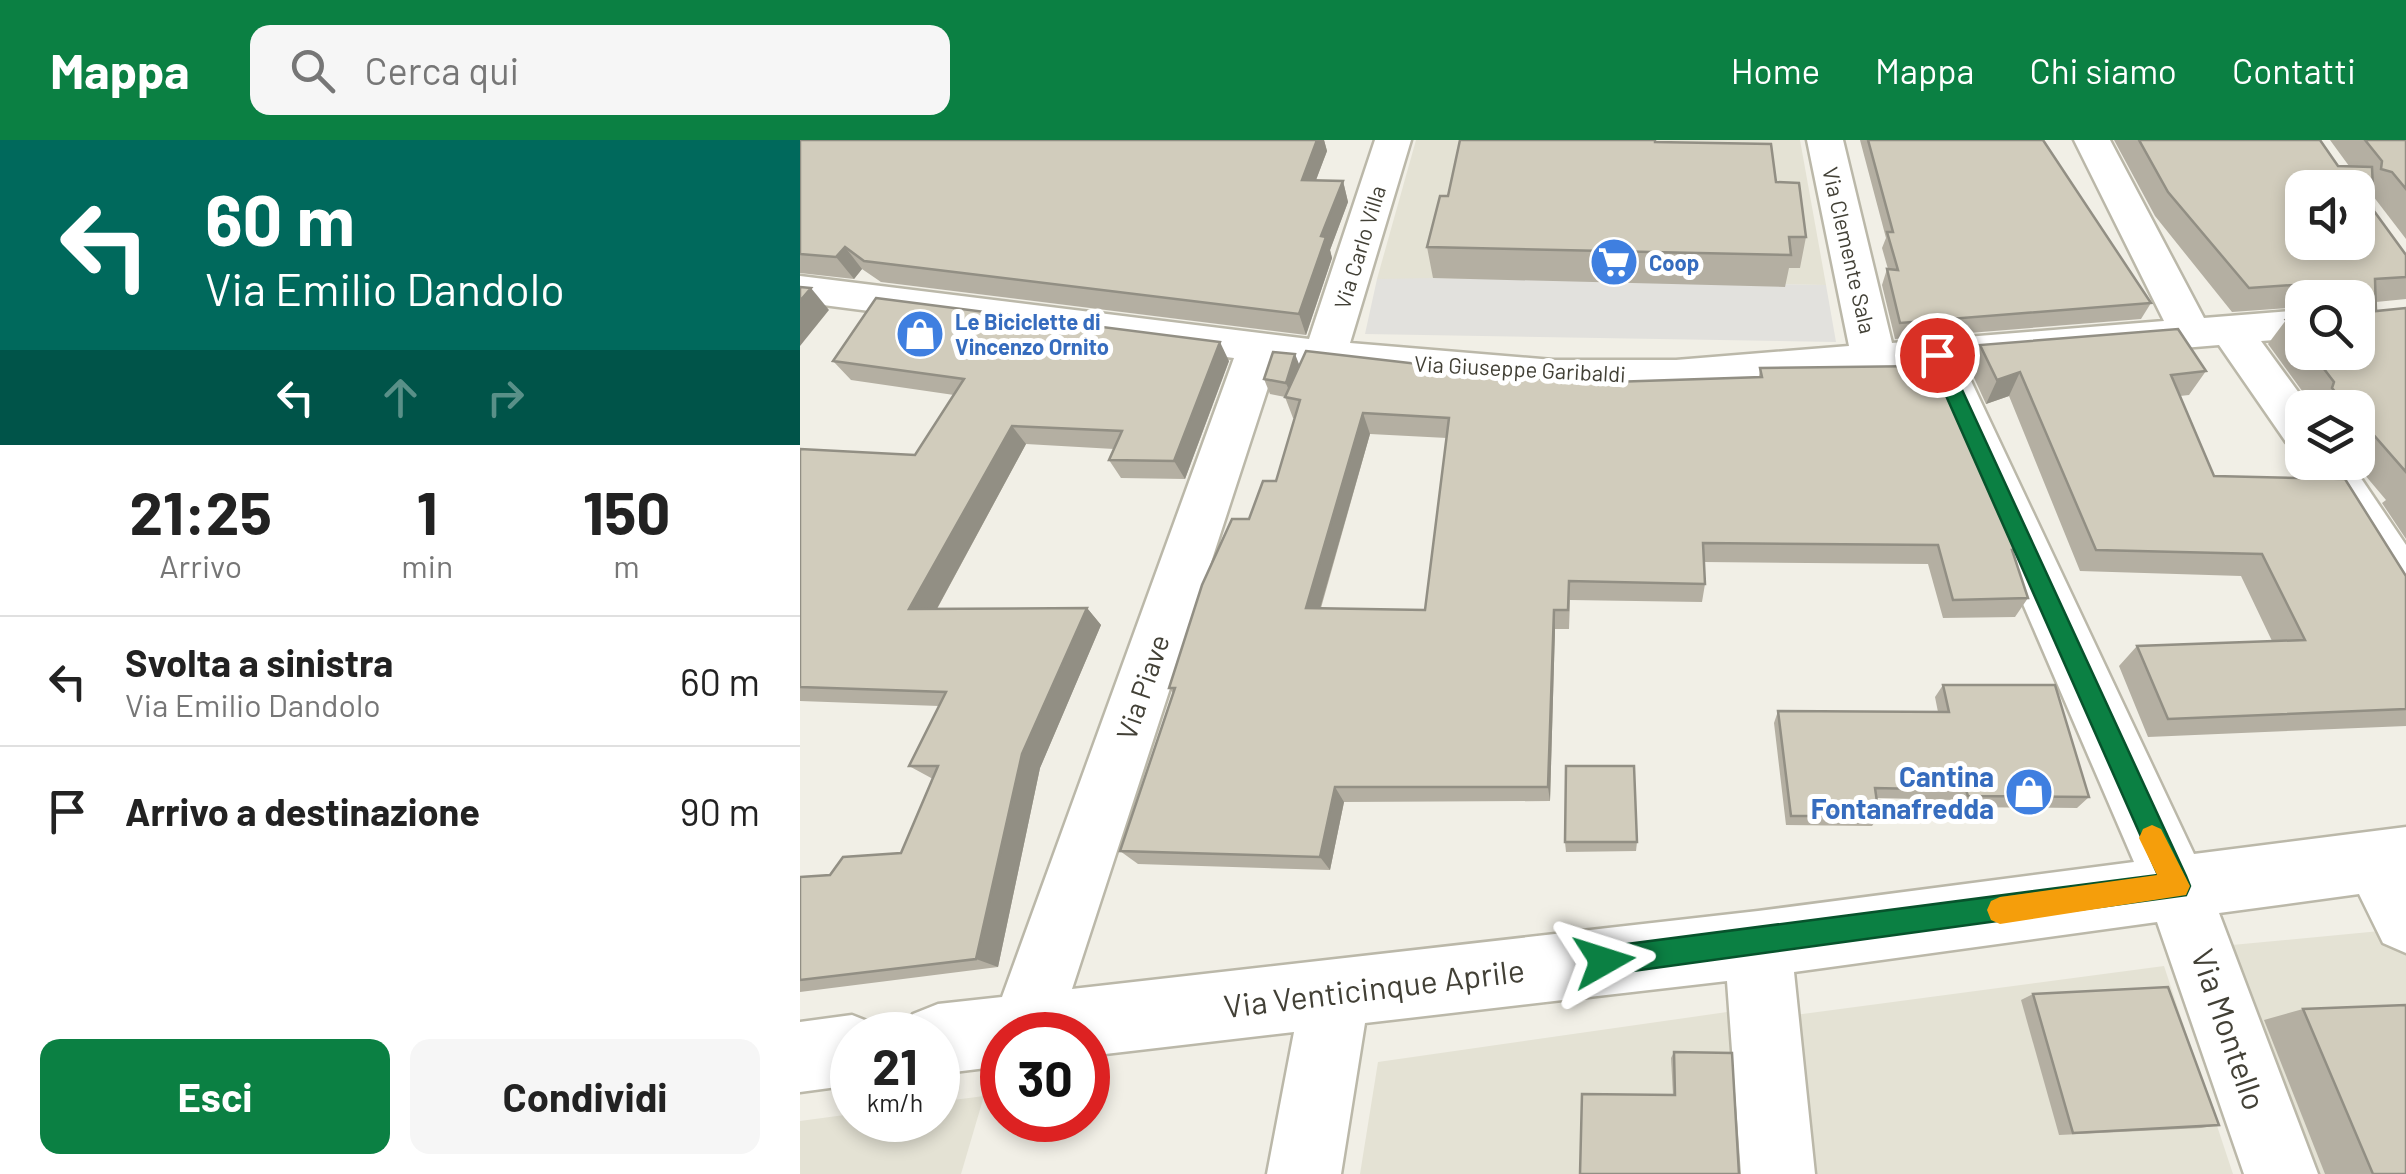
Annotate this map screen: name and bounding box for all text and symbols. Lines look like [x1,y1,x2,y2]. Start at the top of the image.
search box [250,25,950,115]
text: Mappa [50,41,190,99]
icon: search [285,43,340,98]
text: Cerca qui [365,47,519,93]
text: Home [1731,49,1820,91]
text: Mappa [1875,49,1974,91]
text: Chi siamo [2029,49,2177,91]
text: Contatti [2232,49,2356,91]
street label: Via Clemente Sala [1818,164,1882,336]
map controls [2285,170,2375,480]
button: sound [2285,170,2375,260]
text: 60 m [205,176,355,260]
icon: left [40,180,170,310]
street label: Via Carlo Villa [1328,182,1390,312]
supermarket icon: Coop [1588,236,1640,288]
place label: Coop [1649,249,1699,275]
text: Via Emilio Dandolo [205,261,565,315]
button: search [2285,280,2375,370]
shop icon: Le Biciclette di Vincenzo Ornito [894,308,946,360]
place label: Le Biciclette di Vincenzo Ornito [955,308,1109,359]
pin [1895,313,1980,398]
icon: arrive [1910,328,1965,383]
street label: Via Giuseppe Garibaldi [1414,349,1626,387]
icon: left [268,370,323,425]
icon: ahead [373,370,428,425]
icon: right [478,370,533,425]
button: layers [2285,390,2375,480]
text: 21:25 [130,475,272,547]
text: 1 [417,475,438,547]
text: 150 [583,475,670,547]
text: Arrivo [159,546,242,584]
text: min [401,546,453,584]
text: m [613,546,640,584]
street label: Via Piave [1108,630,1176,744]
text: Svolta a sinistra [125,639,393,685]
icon: left [40,654,95,709]
text: 60 m [680,658,760,704]
text: Via Emilio Dandolo [125,685,381,723]
place label: Cantina Fontanafredda [1811,759,1994,825]
shop icon: Cantina Fontanafredda [2003,766,2055,818]
icon: arrive [40,784,95,839]
text: Arrivo a destinazione [125,788,480,834]
text: 90 m [680,788,760,834]
position arrow [1552,909,1656,1013]
street label: Via Montello [2185,944,2275,1114]
street label: Via Venticinque Aprile [1221,950,1527,1024]
speed limit sign: 30 [980,1012,1110,1142]
text: 21 [872,1035,918,1095]
button: Esci [40,1039,390,1154]
button: Condividi [410,1039,760,1154]
text: km/h [867,1087,923,1117]

